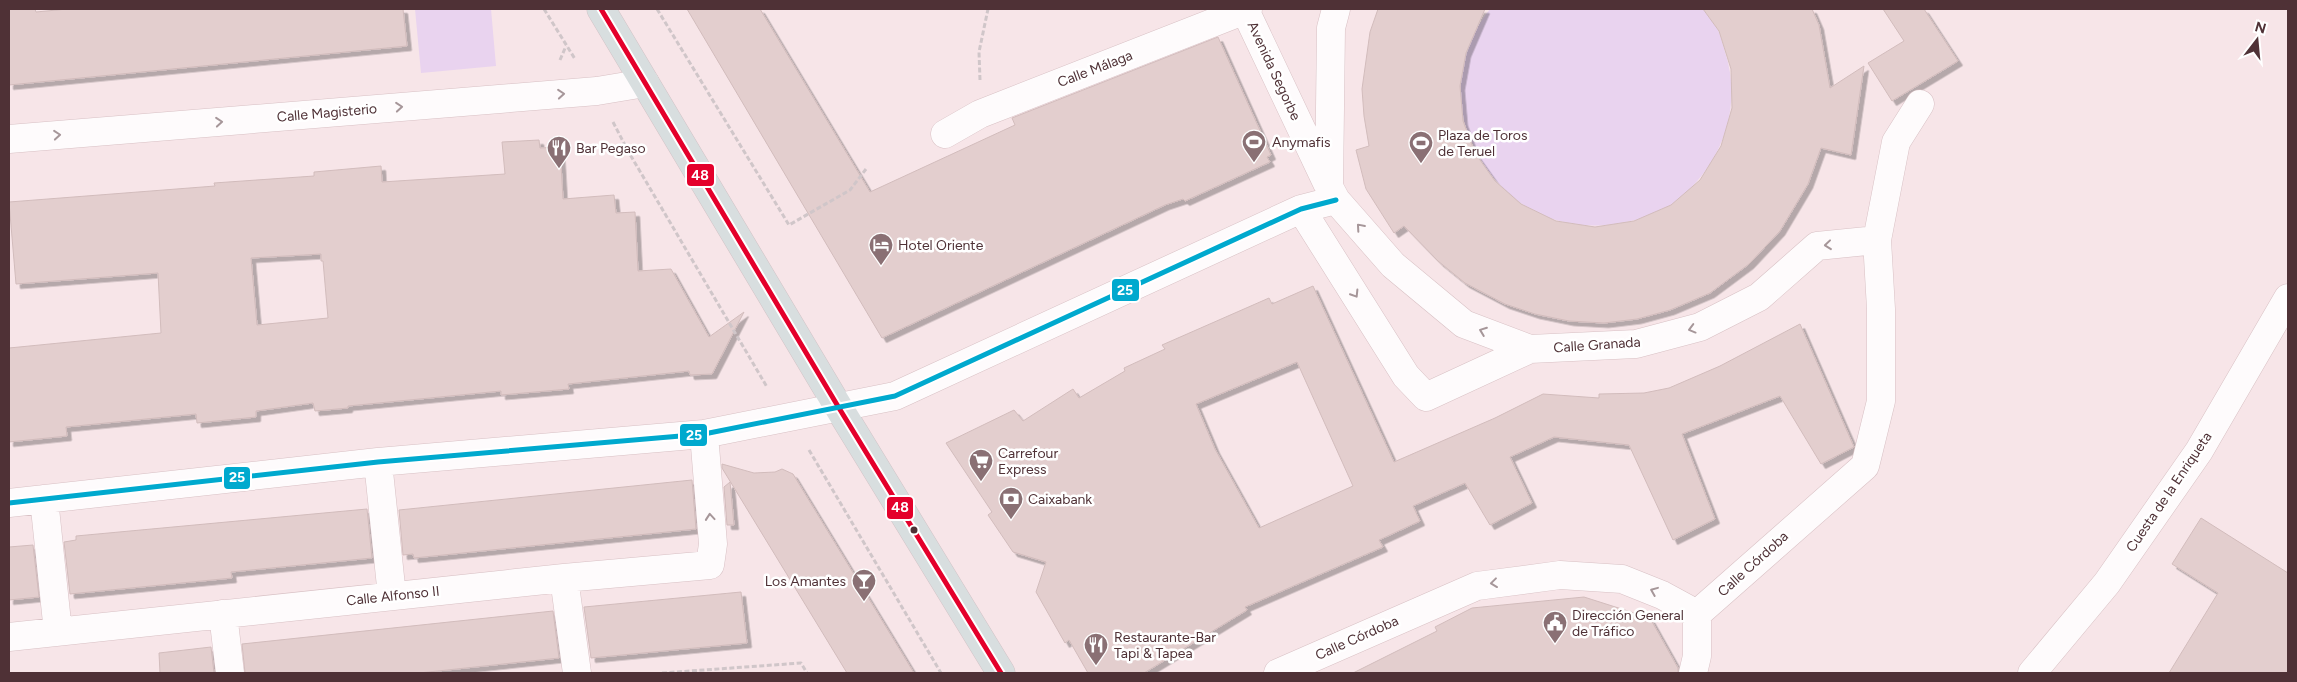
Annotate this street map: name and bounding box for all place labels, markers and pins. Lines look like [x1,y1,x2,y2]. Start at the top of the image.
place label: Plaza de Toros de Teruel [1438,127,1527,160]
sports icon: Anymafis [1241,129,1267,163]
sports icon: Plaza de Toros de Teruel [1408,130,1434,164]
place label: Anymafis [1272,134,1331,151]
restaurant icon: Bar Pegaso [546,135,572,169]
place label: Bar Pegaso [576,140,646,157]
hotel icon: Hotel Oriente [868,232,894,266]
place label: Hotel Oriente [898,237,984,254]
place label: Carrefour Express [998,445,1058,478]
supermarket icon: Carrefour Express [968,448,994,482]
bank icon: Caixabank [998,486,1024,520]
place label: Caixabank [1028,491,1092,508]
unlabelled marker [909,525,919,535]
bar icon: Los Amantes [851,568,877,602]
place label: Los Amantes [765,573,846,590]
place label: Dirección General de Tráfico [1572,607,1684,640]
public building icon: Dirección General de Tráfico [1542,610,1568,644]
place label: Restaurante-Bar Tapi & Tapea [1114,629,1216,662]
restaurant icon: Restaurante-Bar Tapi & Tapea [1083,632,1109,666]

